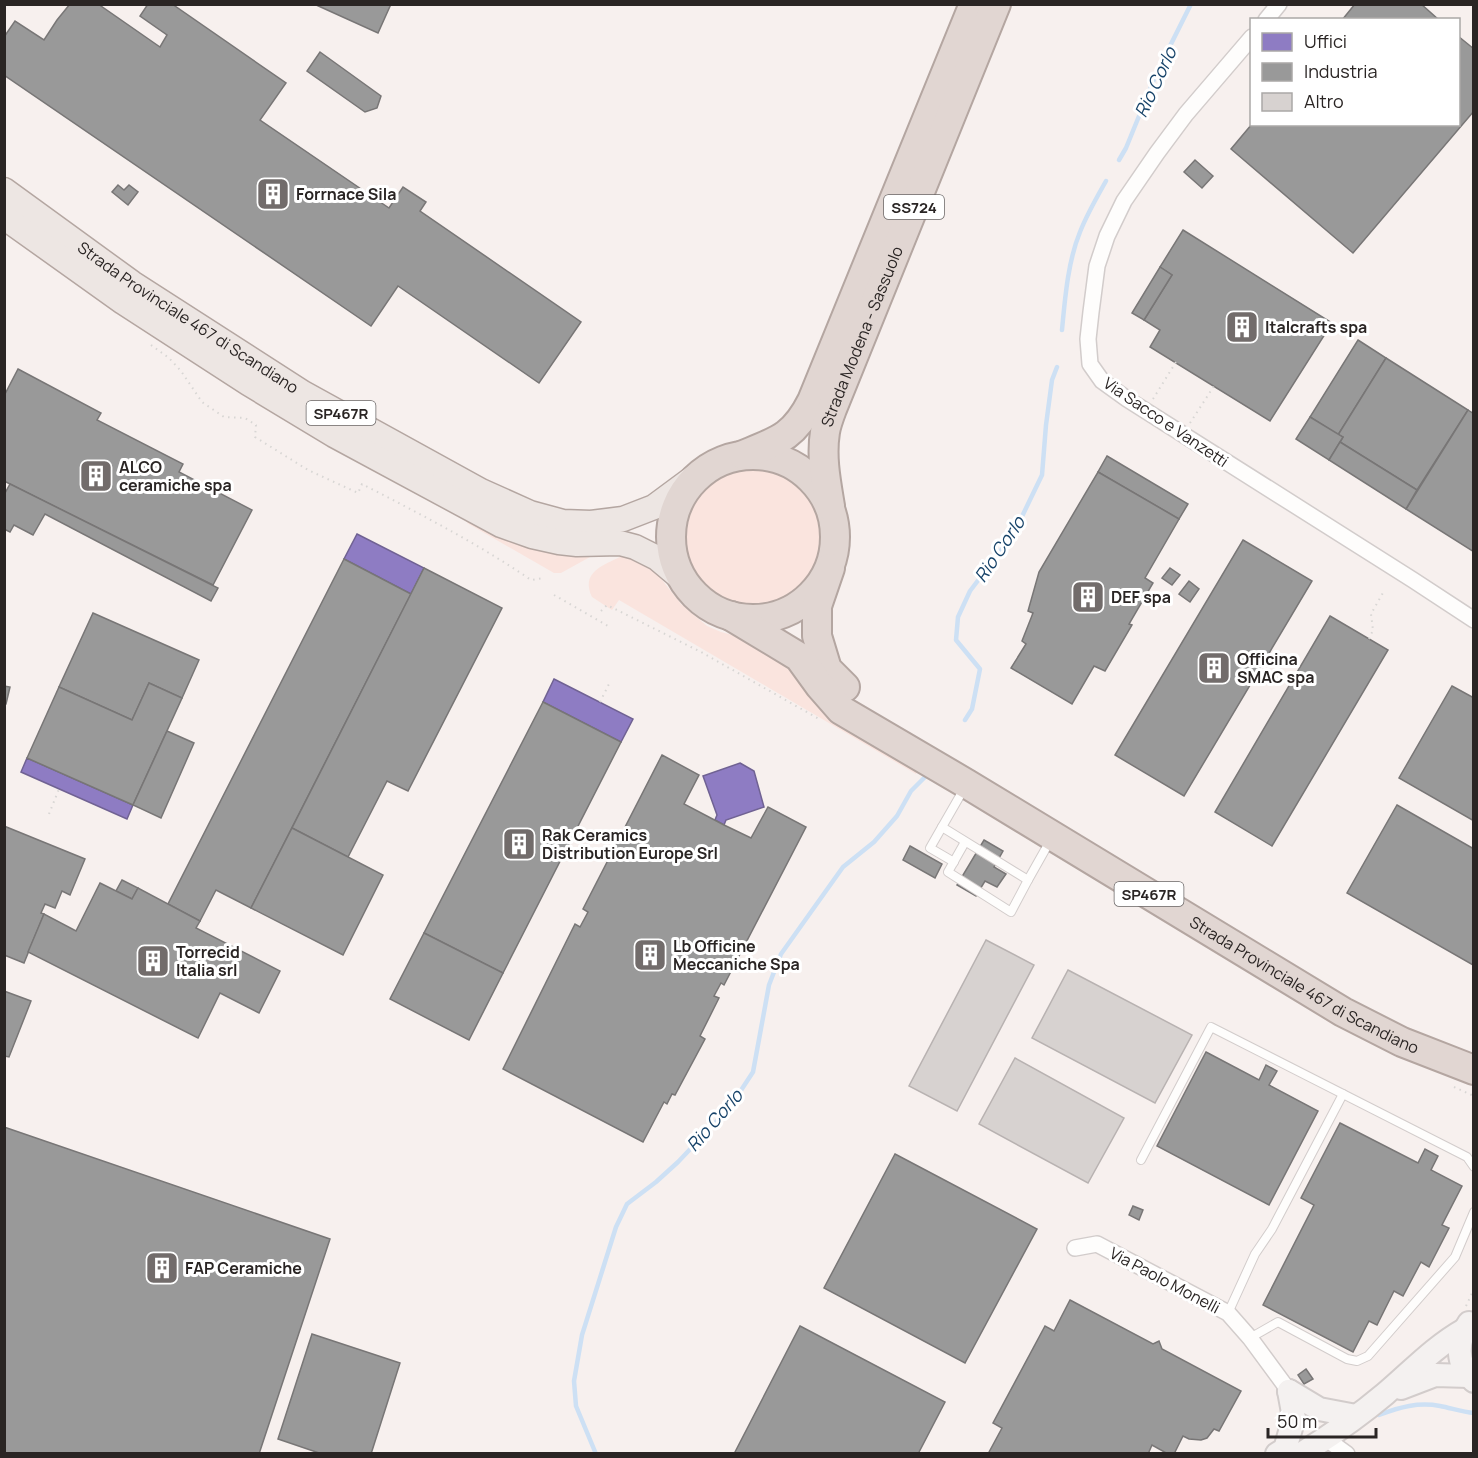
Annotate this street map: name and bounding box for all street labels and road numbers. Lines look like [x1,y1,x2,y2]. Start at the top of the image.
road number: SS724 [884,195,944,219]
street label: Strada Provinciale 467 di Scandiano [73,236,303,398]
street label: Strada Modena - Sassuolo [816,243,908,429]
street label: Via Sacco e Vanzetti [1099,372,1233,472]
road number: SP467R [306,401,376,425]
road number: SP467R [1114,882,1184,906]
street label: Strada Provinciale 467 di Scandiano [1186,911,1422,1058]
street label: Via Paolo Monelli [1106,1242,1224,1318]

